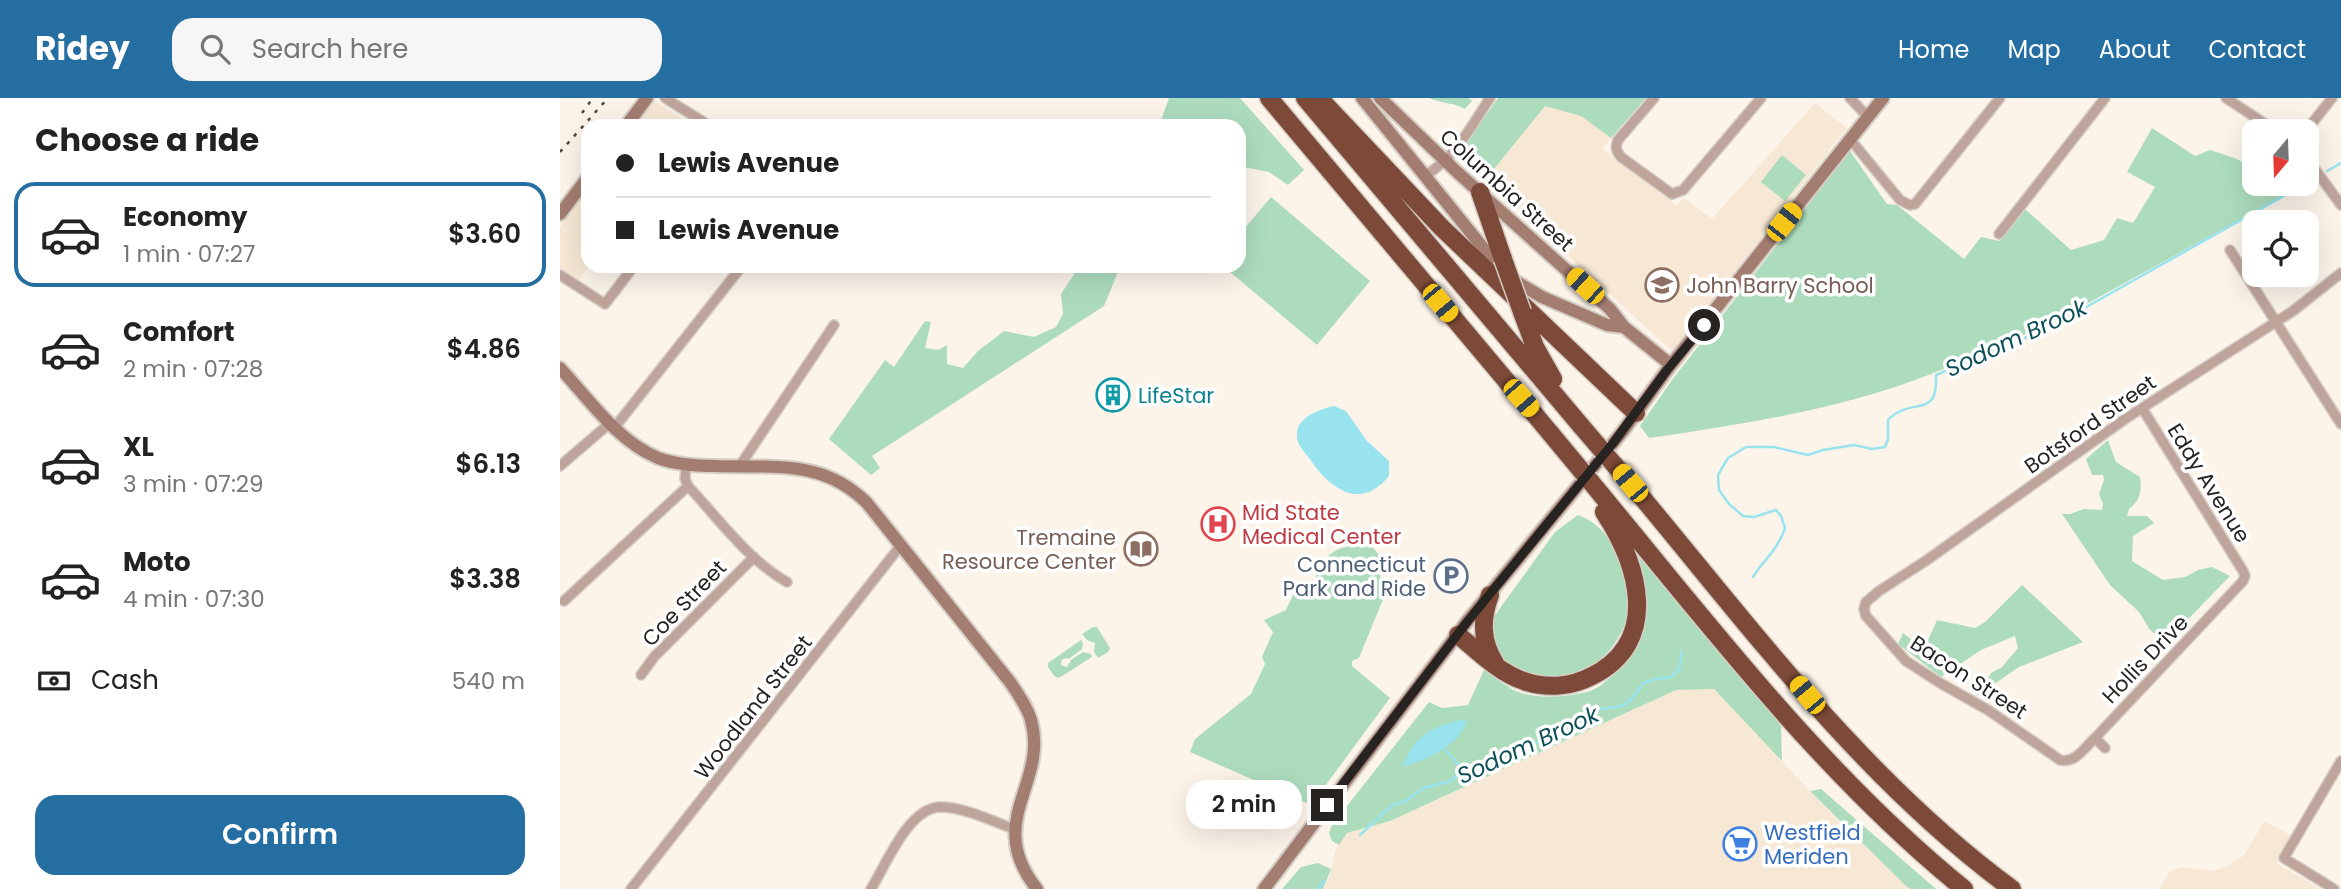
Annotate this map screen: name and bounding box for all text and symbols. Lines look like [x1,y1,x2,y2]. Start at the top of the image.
search box [172,18,662,81]
text: Ridey [35,25,130,72]
icon: search [196,30,234,68]
text: Search here [252,31,408,67]
text: Home [1898,33,1970,66]
text: Map [2008,33,2061,66]
text: About [2099,33,2170,66]
text: Contact [2208,33,2306,66]
text: Choose a ride [35,117,259,162]
north arrow [2242,119,2319,196]
map controls [2242,119,2319,287]
street label: Columbia Street [1434,122,1580,258]
text: Lewis Avenue [658,145,839,181]
text: Economy [123,199,247,235]
car [1763,199,1806,245]
icon: car [39,203,102,266]
button: locate [2242,210,2319,287]
text: Lewis Avenue [658,212,839,248]
text: $3.60 [448,216,521,252]
text: 1 min · 07:27 [123,238,255,270]
car [1563,264,1608,308]
school or university icon: John Barry School [1643,266,1681,304]
place label: John Barry School [1686,271,1874,300]
car [1419,280,1462,326]
water label: Sodom Brook [1940,291,2093,385]
route start [1688,309,1720,341]
text: Comfort [123,314,235,350]
icon: car [39,318,102,381]
text: $4.86 [447,331,521,367]
text: 2 min · 07:28 [123,353,263,385]
street label: Botsford Street [2018,368,2162,480]
car [1500,375,1543,421]
building icon: LifeStar [1094,376,1132,414]
place label: LifeStar [1138,381,1214,410]
street label: Eddy Avenue [2161,418,2257,548]
text: XL [123,429,154,465]
icon: car [39,433,102,496]
text: $6.13 [456,446,521,482]
car [1609,460,1652,506]
text: 3 min · 07:29 [123,468,264,500]
place label: Mid State Medical Center [1242,498,1402,551]
hospital icon: Mid State Medical Center [1199,505,1237,543]
place label: Tremaine Resource Center [942,523,1116,576]
library icon: Tremaine Resource Center [1122,530,1160,568]
text: Moto [123,544,191,580]
icon: car [39,548,102,611]
place label: Connecticut Park and Ride [1283,550,1426,603]
street label: Coe Street [635,553,733,653]
parking icon: Connecticut Park and Ride [1432,557,1470,595]
text: $3.38 [449,561,521,597]
text: 4 min · 07:30 [123,583,265,615]
street label: Hollis Drive [2095,608,2195,710]
street label: Bacon Street [1905,628,2033,726]
street label: Woodland Street [687,629,819,785]
icon: cash [35,662,73,700]
text: Cash [91,662,159,698]
text: 540 m [452,665,525,697]
car [1786,672,1829,718]
water label: Sodom Brook [1452,698,1605,792]
callout: 2 min [1187,780,1302,830]
text: 2 min [1212,788,1276,820]
route end [1311,789,1343,821]
button: Confirm [35,795,525,875]
place label: Westfield Meriden [1764,818,1861,871]
supermarket icon: Westfield Meriden [1721,825,1759,863]

